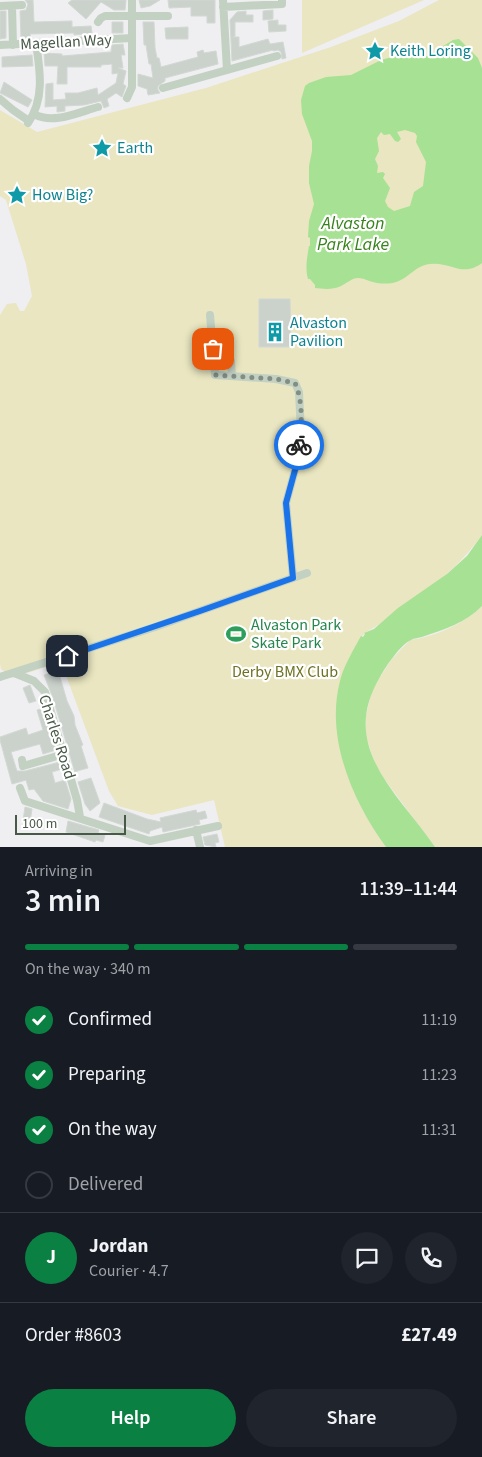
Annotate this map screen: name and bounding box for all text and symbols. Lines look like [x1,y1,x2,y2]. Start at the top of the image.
street label: Magellan Way [20,29,113,55]
place icon: Keith Loring [364,40,386,62]
place label: Keith Loring [390,40,471,62]
place icon: Earth [91,137,113,159]
place label: Earth [117,137,153,159]
place icon: How Big? [6,184,28,206]
place label: How Big? [32,184,94,206]
water label: Alvaston Park Lake [317,211,389,257]
place label: Alvaston Pavilion [290,312,347,352]
building icon: Alvaston Pavilion [264,321,286,343]
pin [192,328,234,370]
icon: bag [199,335,227,363]
courier [274,420,324,470]
icon: bike [285,431,313,459]
place label: Alvaston Park Skate Park [251,614,341,654]
sports icon: Alvaston Park Skate Park [225,623,247,645]
pin [46,635,88,677]
icon: home [53,642,81,670]
park label: Derby BMX Club [232,661,338,683]
street label: Charles Road [33,692,81,782]
scale bar [15,812,126,835]
text: 100 m [22,814,57,834]
text: Arriving in [25,860,93,882]
text: 11:39–11:44 [359,876,457,903]
text: 3 min [25,878,101,924]
text: On the way · 340 m [25,958,150,980]
icon: check [25,1006,53,1034]
text: Confirmed [68,1006,152,1033]
text: 11:19 [421,1009,457,1031]
icon: check [25,1061,53,1089]
text: Preparing [68,1061,146,1088]
text: 11:23 [421,1064,457,1086]
icon: check [25,1116,53,1144]
text: On the way [68,1116,157,1143]
text: 11:31 [421,1119,457,1141]
text: Delivered [68,1171,143,1198]
button: chat [341,1232,393,1284]
button: phone [405,1232,457,1284]
text: Jordan [89,1233,148,1260]
text: J [46,1244,56,1271]
text: Courier · 4.7 [89,1260,169,1282]
text: Order #8603 [25,1322,122,1349]
text: £27.49 [401,1322,457,1349]
button: Help [25,1389,236,1447]
button: Share [246,1389,457,1447]

